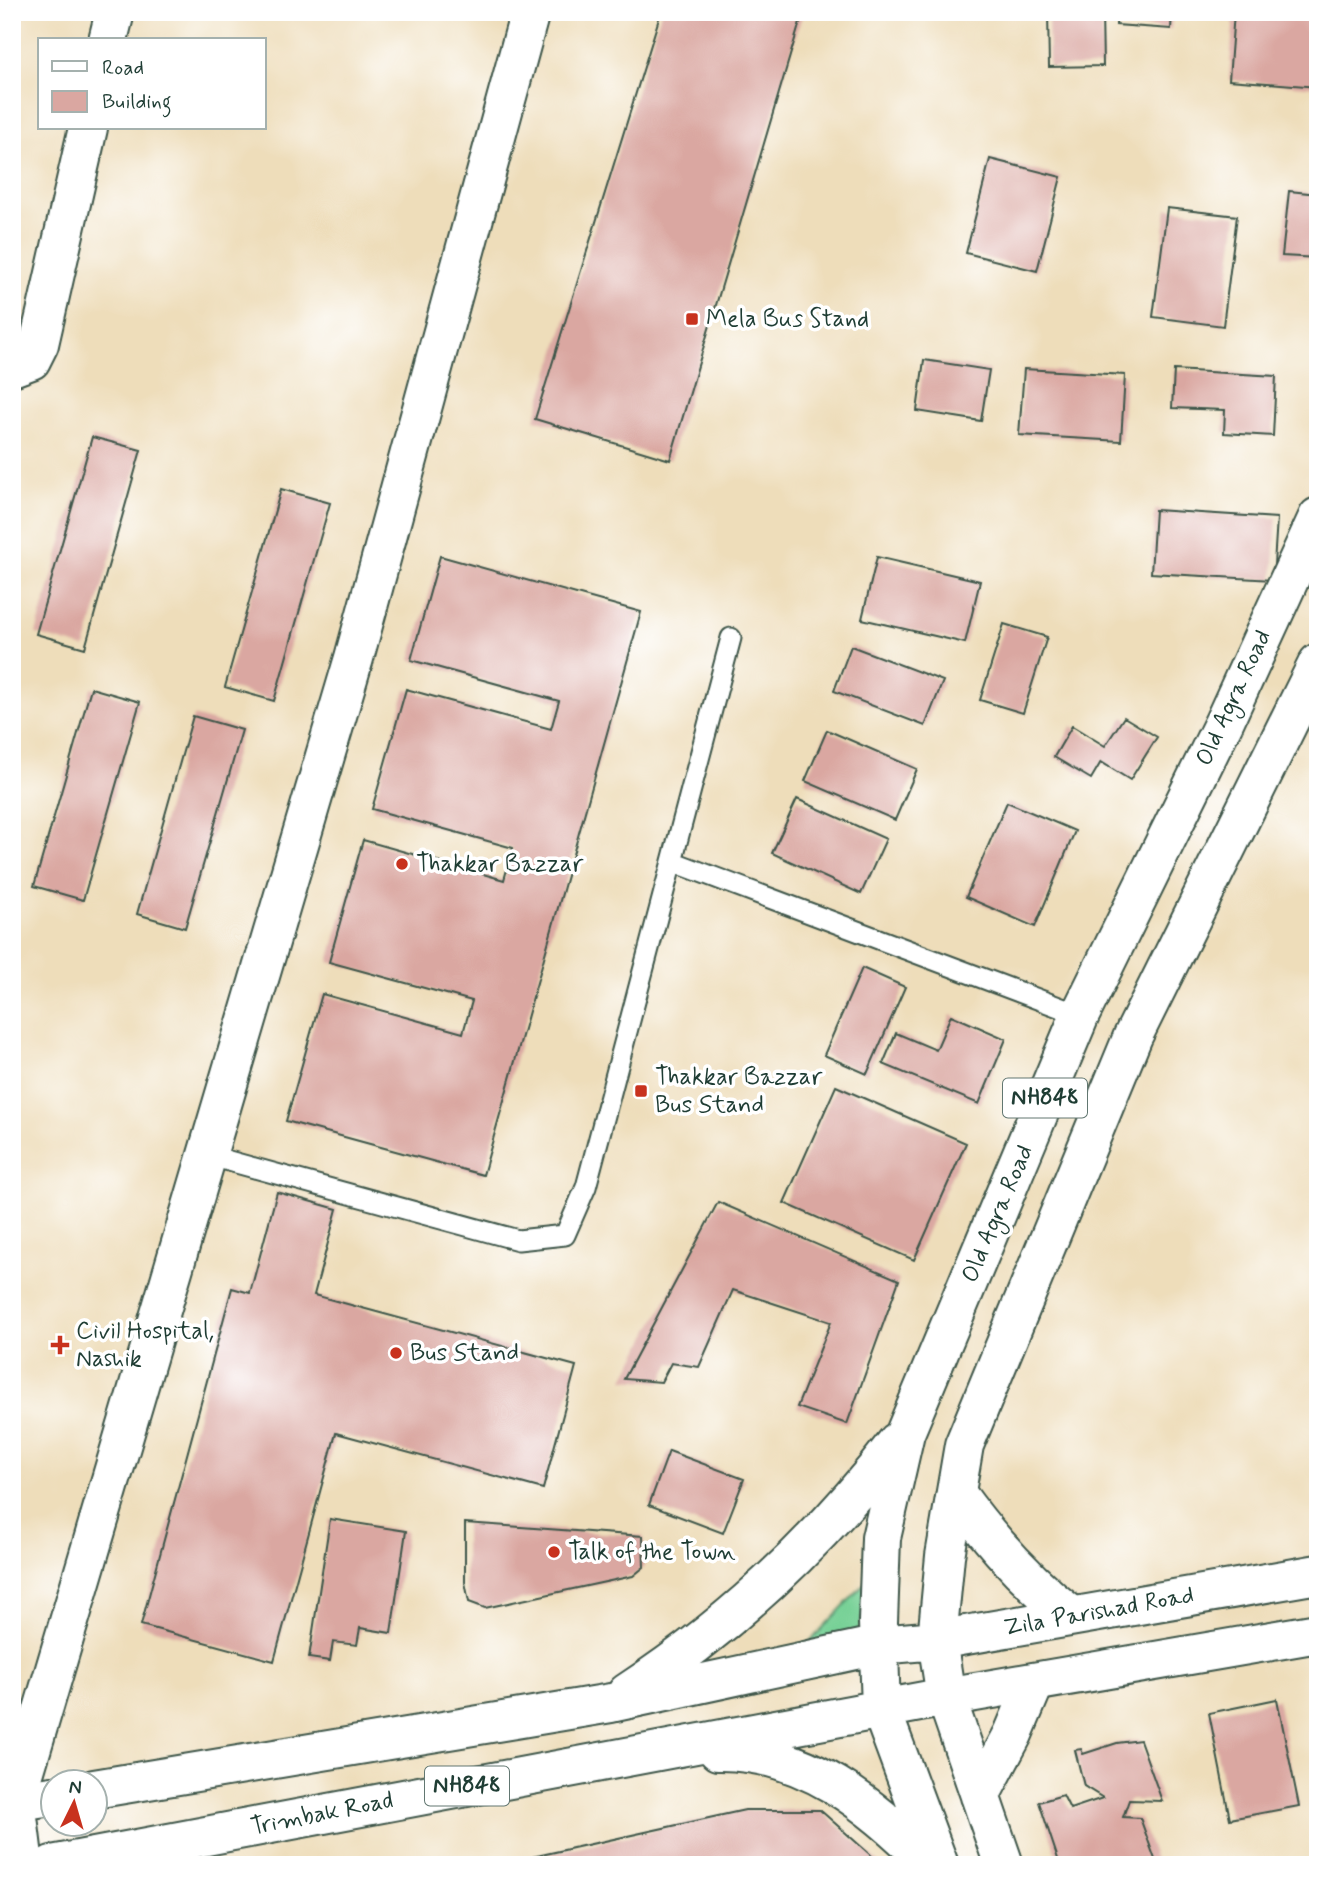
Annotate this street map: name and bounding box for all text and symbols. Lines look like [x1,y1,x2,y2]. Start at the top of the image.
legend [38,38,266,130]
text: Road [102,54,144,82]
text: Building [102,88,172,118]
place label: Mela Bus Stand [706,304,869,335]
marker: Mela Bus Stand [684,311,700,327]
street label: Old Agra Road [1189,625,1281,772]
place label: Thakkar Bazzar [416,849,584,880]
marker: Thakkar Bazzar [394,856,410,872]
place label: Thakkar Bazzar Bus Stand [655,1062,823,1121]
road number: NH848 [1003,1078,1087,1118]
marker: Thakkar Bazzar Bus Stand [633,1083,649,1099]
street label: Old Agra Road [955,1141,1043,1288]
place label: Civil Hospital, Nashik [76,1316,214,1375]
marker: Civil Hospital, Nashik [50,1335,70,1355]
place label: Bus Stand [410,1338,519,1369]
marker: Bus Stand [388,1345,404,1361]
place label: Talk of the Town [568,1537,736,1568]
marker: Talk of the Town [546,1544,562,1560]
street label: Zila Parishad Road [1002,1580,1196,1644]
road number: NH848 [425,1766,509,1806]
north arrow [38,1769,108,1839]
text: N [68,1775,83,1801]
street label: Trimbak Road [248,1785,396,1843]

